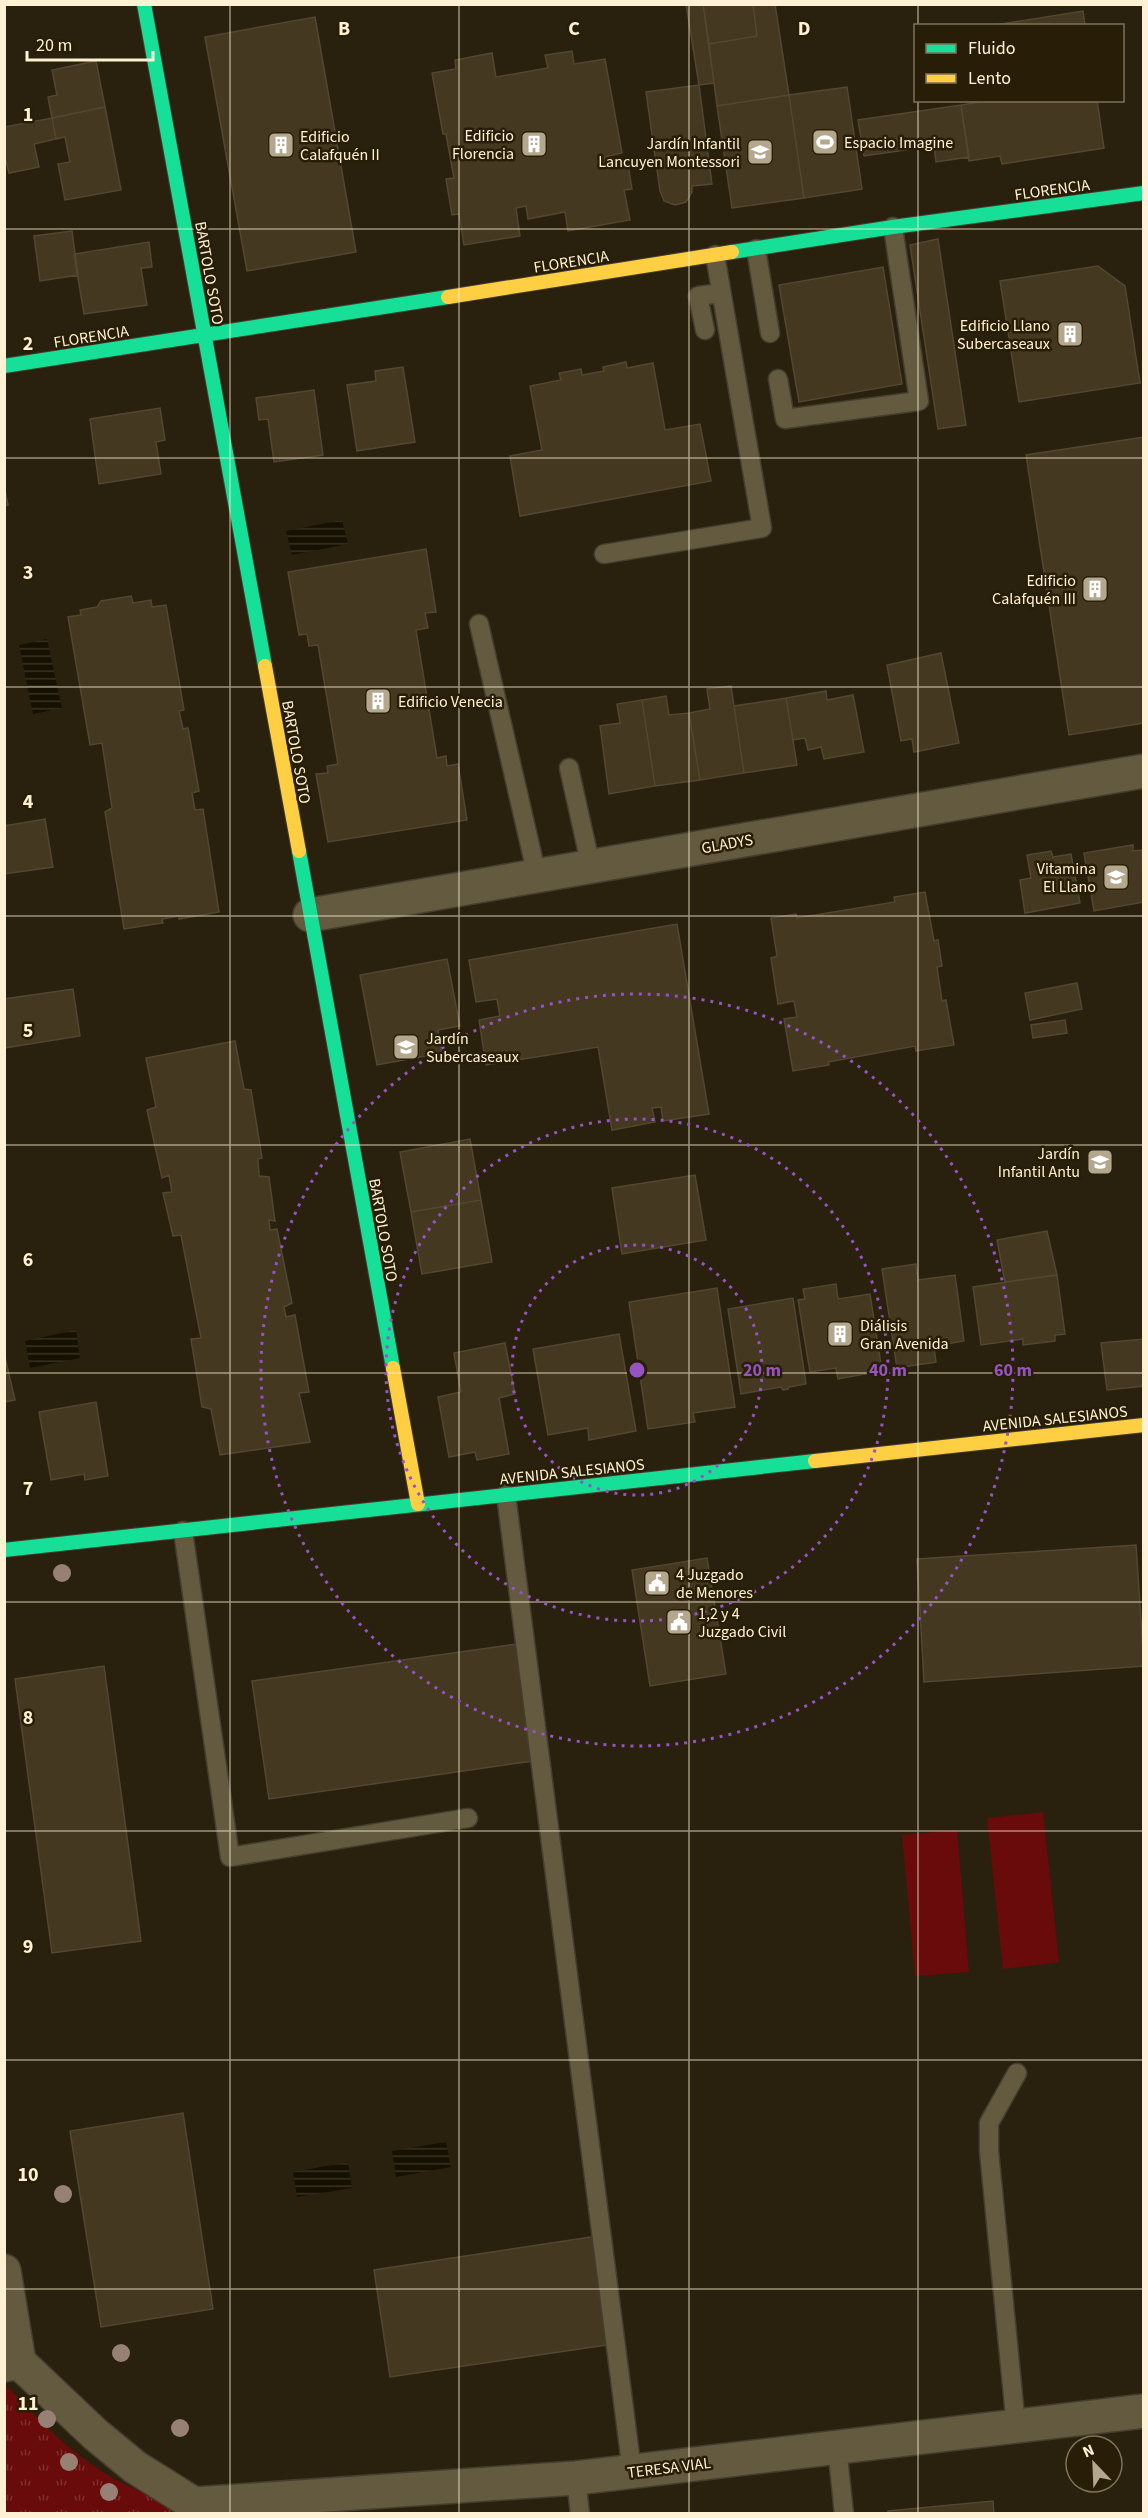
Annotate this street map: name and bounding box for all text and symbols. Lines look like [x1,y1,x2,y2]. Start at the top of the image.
text: B [338,15,350,43]
text: C [568,15,580,43]
text: D [798,15,810,43]
scale bar [27,24,153,62]
legend [914,24,1124,102]
text: 20 m [36,33,72,58]
text: Fluido [968,36,1015,61]
text: Lento [968,66,1011,91]
text: 1 [23,101,33,129]
place label: Edificio Florencia [452,125,514,165]
place label: Edificio Calafquén II [300,126,380,166]
sports icon: Espacio Imagine [810,127,840,157]
building icon: Edificio Florencia [519,129,549,159]
building icon: Edificio Calafquén II [266,130,296,160]
place label: Espacio Imagine [844,132,953,154]
place label: Jardín Infantil Lancuyen Montessori [598,133,740,173]
school or university icon: Jardín Infantil Lancuyen Montessori [745,137,775,167]
street label: FLORENCIA [1013,174,1092,206]
street label: BARTOLO SOTO [189,220,229,327]
street label: FLORENCIA [532,245,611,279]
place label: Edificio Llano Subercaseaux [957,315,1050,355]
building icon: Edificio Llano Subercaseaux [1055,319,1085,349]
street label: FLORENCIA [52,320,131,354]
text: 2 [23,330,33,358]
text: 3 [23,559,33,587]
place label: Edificio Calafquén III [992,570,1076,610]
building icon: Edificio Calafquén III [1080,574,1110,604]
building icon: Edificio Venecia [363,686,393,716]
place label: Edificio Venecia [398,691,503,713]
street label: BARTOLO SOTO [276,699,316,806]
text: 4 [23,788,34,816]
street label: GLADYS [700,829,755,859]
place label: Vitamina El Llano [1037,858,1096,898]
school or university icon: Vitamina El Llano [1101,862,1131,892]
text: 5 [23,1017,33,1045]
place label: Jardín Subercaseaux [426,1028,519,1068]
school or university icon: Jardín Subercaseaux [391,1032,421,1062]
place label: Jardín Infantil Antu [998,1143,1080,1183]
school or university icon: Jardín Infantil Antu [1085,1147,1115,1177]
street label: BARTOLO SOTO [363,1177,403,1284]
text: 6 [23,1246,33,1274]
place label: Diálisis Gran Avenida [860,1315,949,1355]
building icon: Diálisis Gran Avenida [825,1319,855,1349]
text: 20 m [743,1358,781,1383]
text: 40 m [869,1358,907,1383]
text: 60 m [994,1358,1032,1383]
centre of rings [627,1360,647,1380]
street label: AVENIDA SALESIANOS [982,1400,1129,1438]
street label: AVENIDA SALESIANOS [499,1453,646,1491]
text: 7 [23,1475,33,1503]
place label: 4 Juzgado de Menores [676,1564,753,1604]
public building icon: 4 Juzgado de Menores [642,1568,672,1598]
place label: 1,2 y 4 Juzgado Civil [698,1603,786,1643]
public building icon: 1,2 y 4 Juzgado Civil [664,1607,694,1637]
text: 8 [23,1704,33,1732]
text: 9 [23,1933,33,1961]
text: 10 [17,2161,39,2189]
text: 11 [17,2390,39,2418]
north arrow [1064,2434,1124,2494]
text: N [1079,2439,1098,2463]
street label: TERESA VIAL [626,2452,712,2484]

